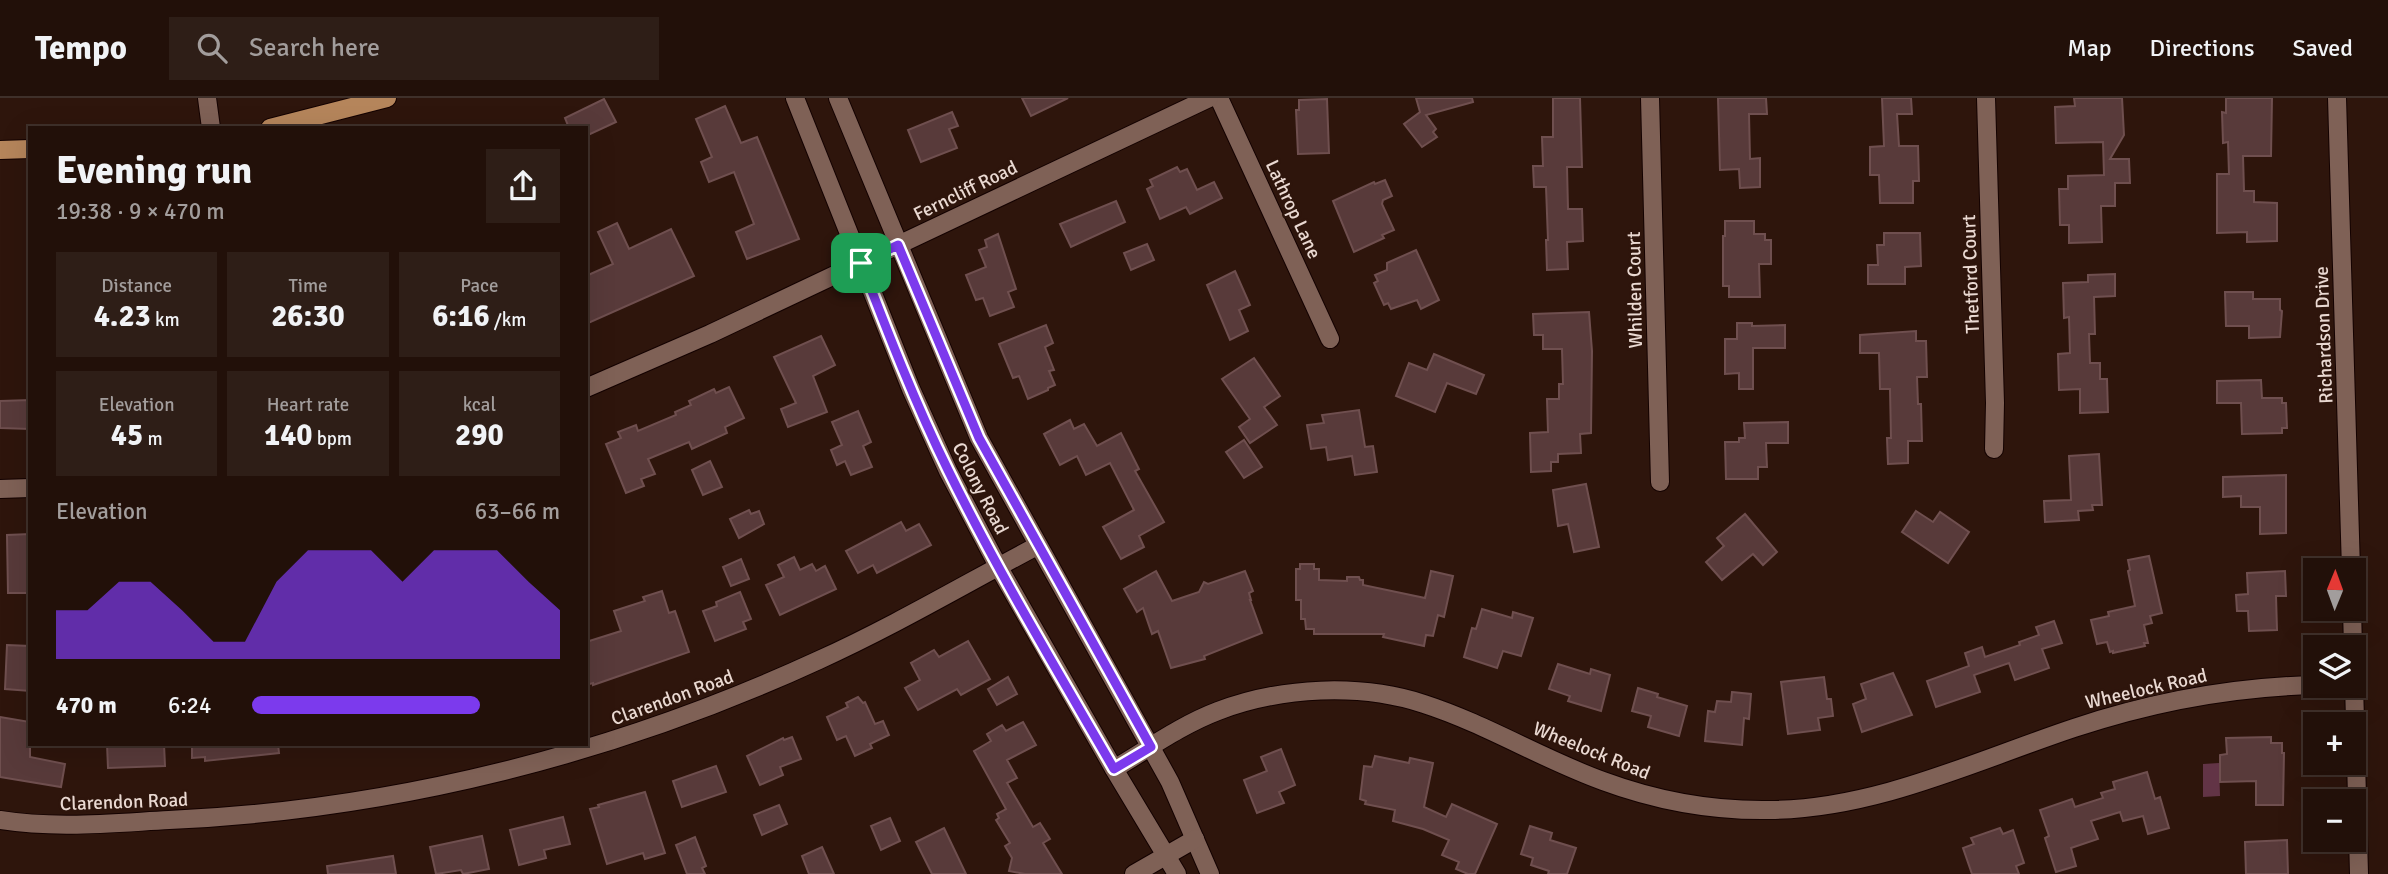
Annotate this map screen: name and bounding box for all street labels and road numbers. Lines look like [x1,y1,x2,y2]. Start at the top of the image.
street label: Ferncliff Road [910,155,1021,226]
street label: Lathrop Lane [1260,156,1326,263]
street label: Thetford Court [1957,214,1985,334]
street label: Whilden Court [1622,231,1648,349]
street label: Richardson Drive [2310,266,2338,404]
street label: Colony Road [947,438,1014,539]
street label: Wheelock Road [2083,663,2209,715]
street label: Clarendon Road [608,665,737,731]
street label: Wheelock Road [1530,717,1654,785]
street label: Clarendon Road [59,788,189,816]

